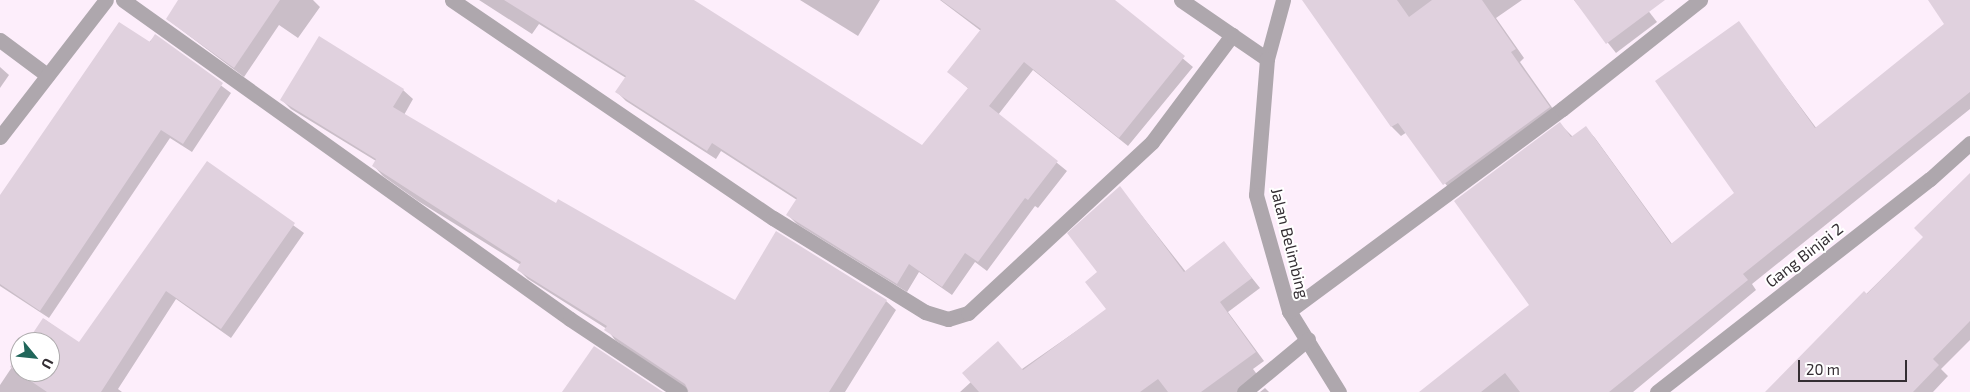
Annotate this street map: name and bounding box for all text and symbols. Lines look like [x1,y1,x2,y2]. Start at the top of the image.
street label: Jalan Belimbing [1267,186,1313,300]
street label: Gang Binjai 2 [1761,219,1847,291]
north arrow [10,332,60,382]
scale bar [1800,350,1909,382]
text: U [38,356,58,372]
text: 20 m [1806,360,1840,378]

